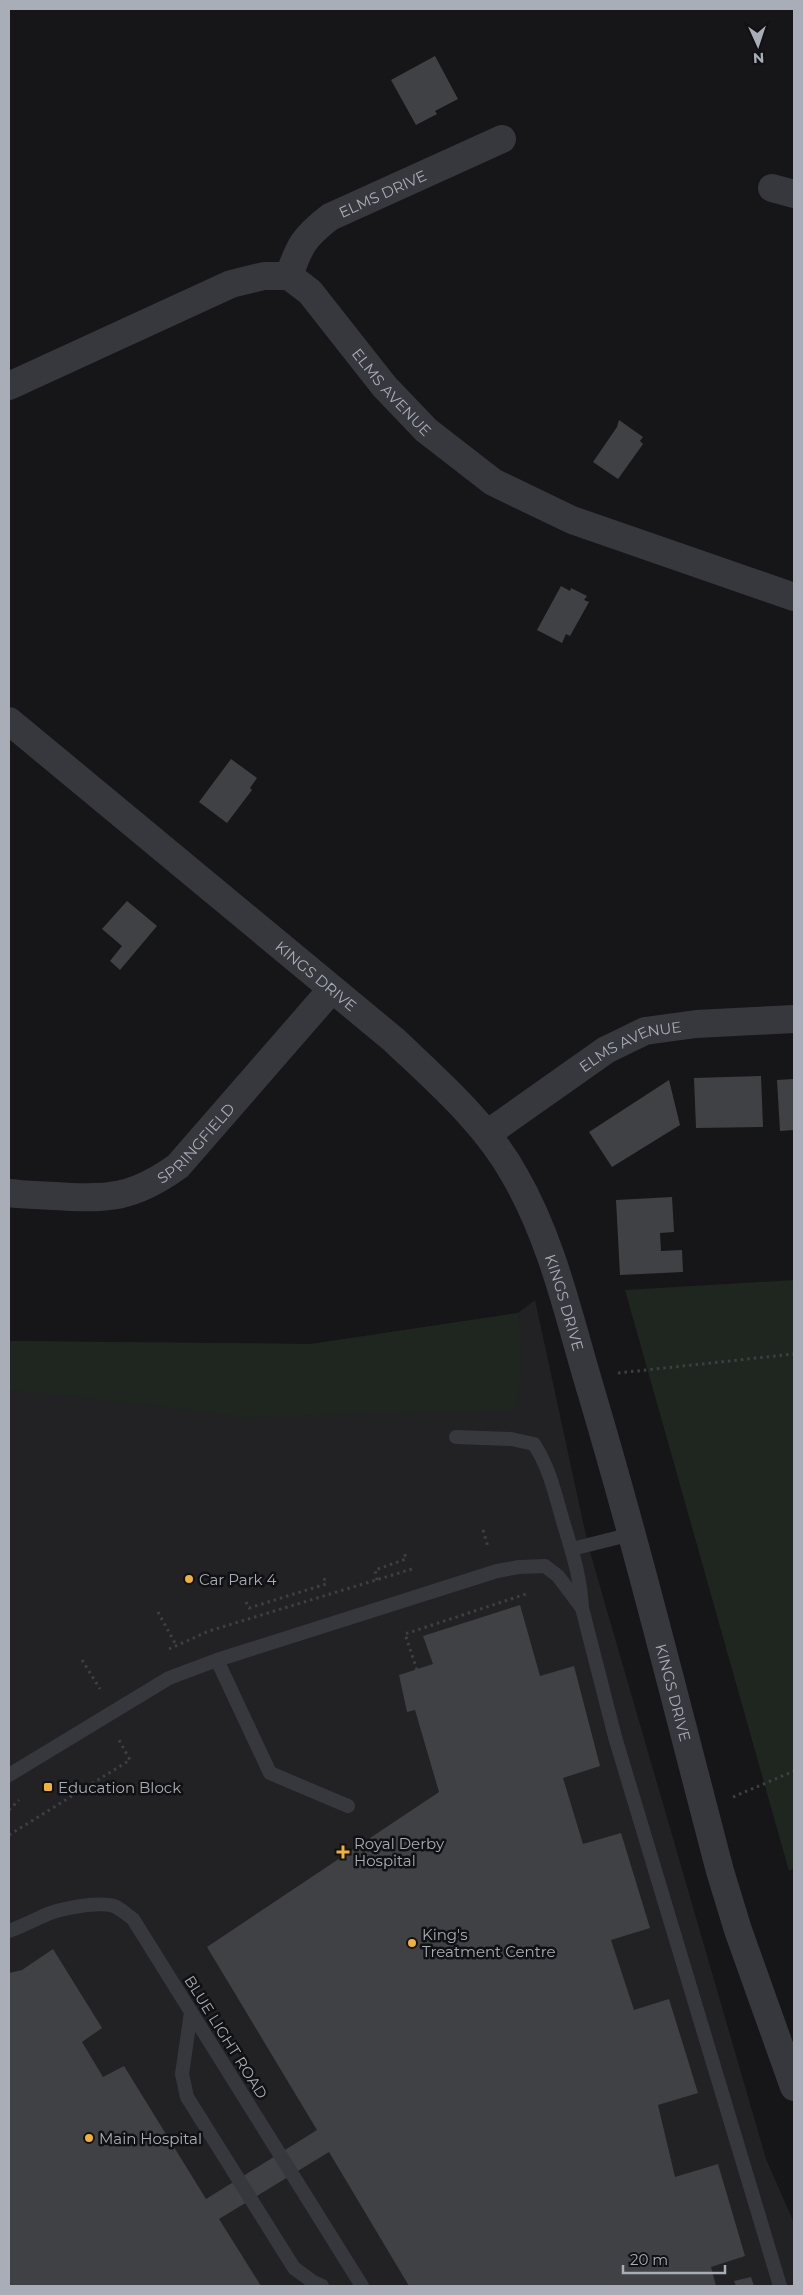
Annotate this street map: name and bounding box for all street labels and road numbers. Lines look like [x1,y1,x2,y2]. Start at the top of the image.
street label: ELMS DRIVE [336,165,429,221]
street label: ELMS AVENUE [348,344,436,440]
street label: KINGS DRIVE [272,936,361,1015]
street label: ELMS AVENUE [575,1017,682,1076]
street label: SPRINGFIELD [153,1099,238,1187]
street label: KINGS DRIVE [541,1251,588,1353]
street label: KINGS DRIVE [652,1642,695,1743]
street label: BLUE LIGHT ROAD [180,1972,272,2102]

